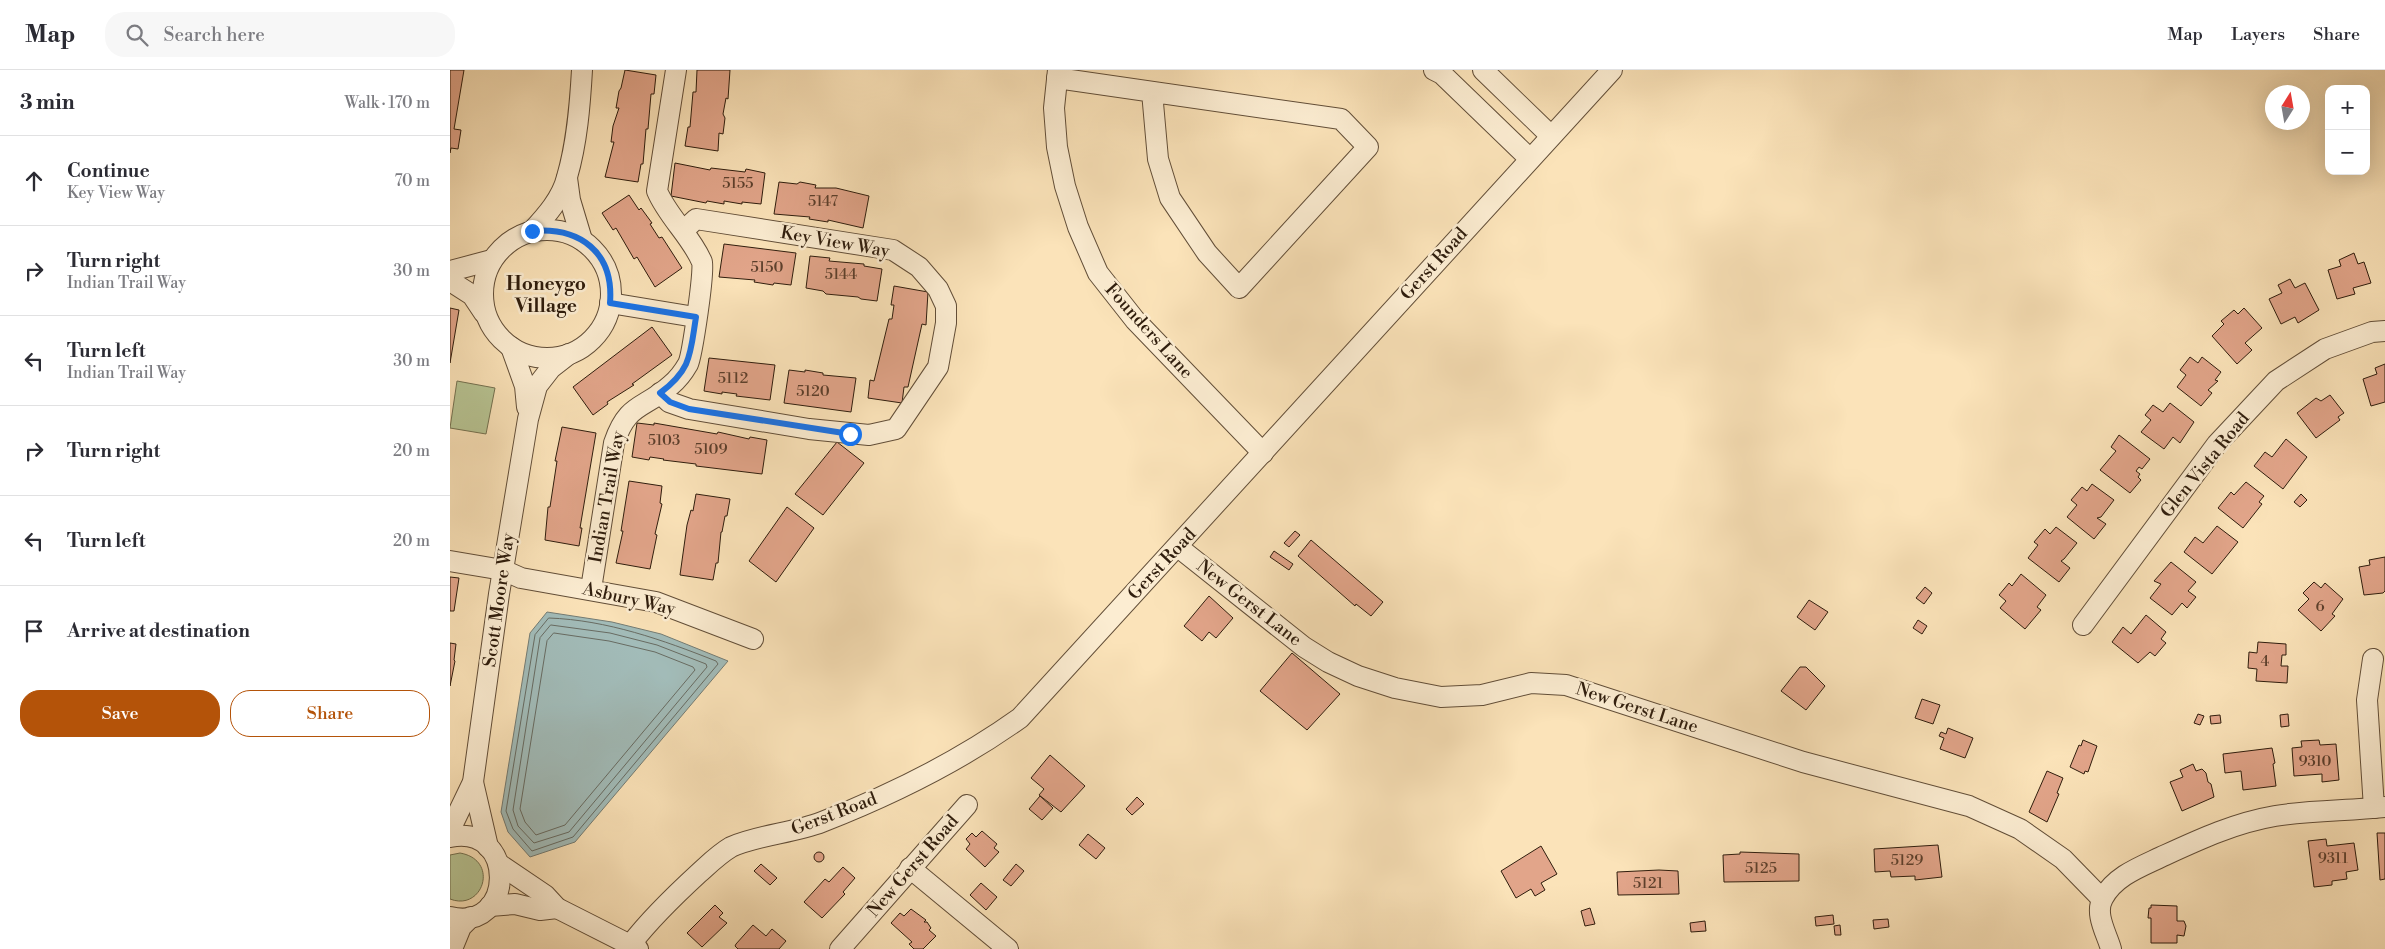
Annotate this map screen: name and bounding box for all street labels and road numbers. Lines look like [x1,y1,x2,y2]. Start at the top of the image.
street label: Key View Way [779,221,892,263]
street label: Gerst Road [1395,222,1473,305]
street label: Founders Lane [1100,278,1198,384]
street label: Glen Vista Road [2155,407,2255,522]
street label: Indian Trail Way [584,429,630,565]
street label: Gerst Road [1123,523,1202,605]
street label: Scott Moore Way [478,531,520,669]
street label: New Gerst Lane [1192,555,1306,651]
street label: Asbury Way [579,577,678,621]
street label: New Gerst Lane [1573,677,1701,739]
street label: Gerst Road [788,787,881,841]
street label: New Gerst Road [862,809,964,922]

